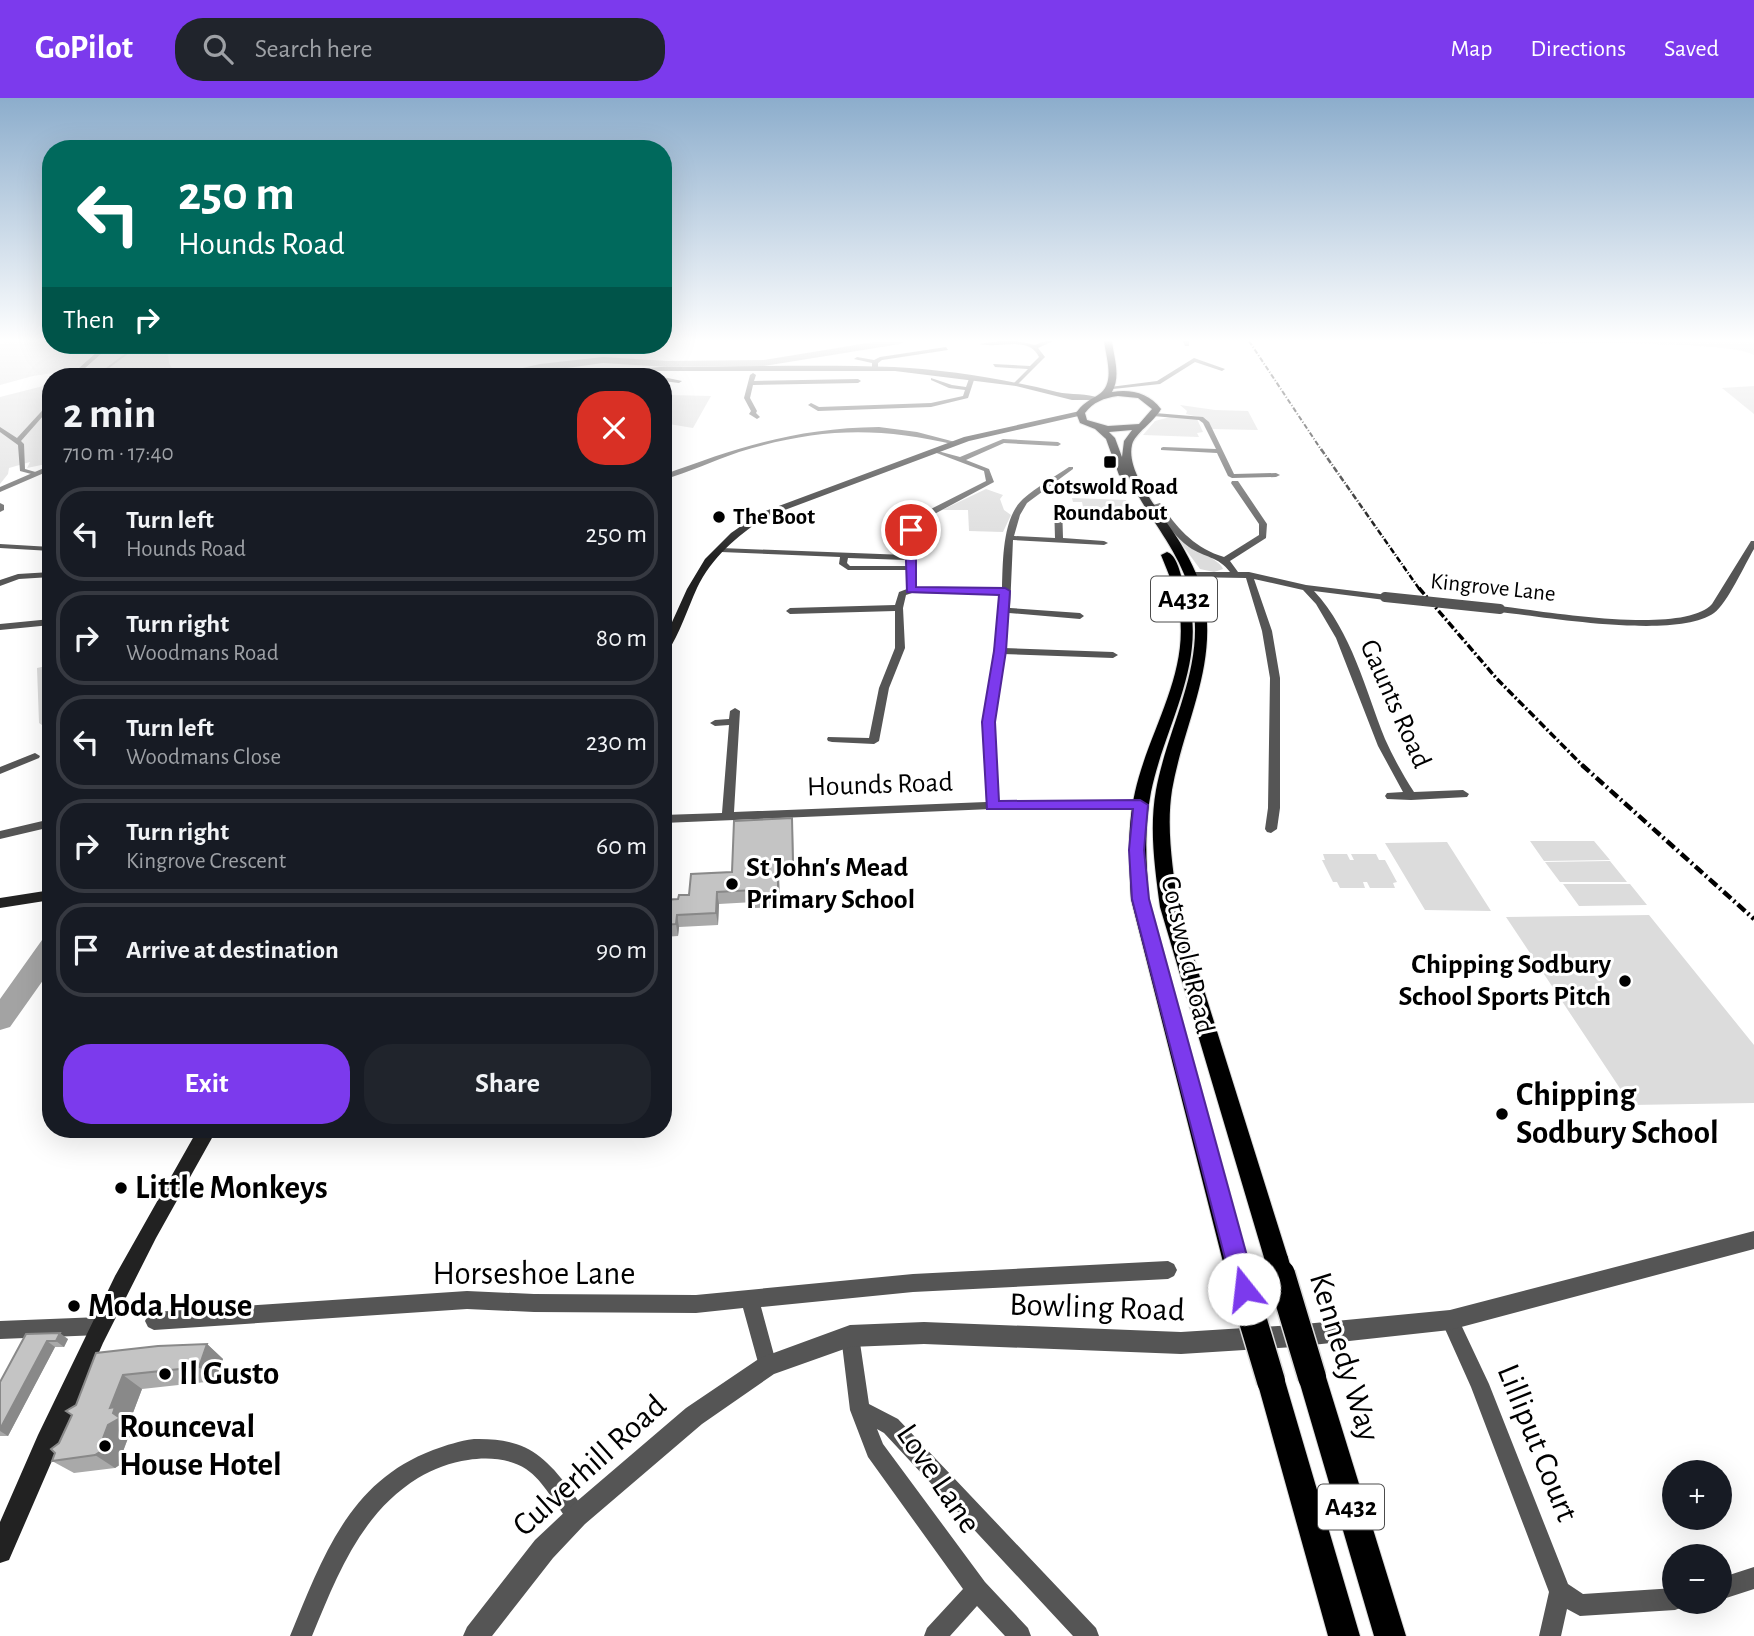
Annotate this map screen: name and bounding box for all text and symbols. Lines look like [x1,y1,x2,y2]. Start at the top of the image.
search box [175,18,665,81]
icon: search [199,30,237,68]
text: GoPilot [35,32,133,65]
text: Search here [255,36,372,62]
text: Map [1450,37,1492,61]
text: Directions [1530,37,1626,61]
text: Saved [1664,37,1719,61]
icon: left [63,168,154,259]
text: 250 m [178,170,295,219]
text: Hounds Road [178,228,345,260]
icon: right [128,301,166,339]
text: Then [63,307,114,333]
button: close [577,391,651,465]
text: 2 min [63,393,156,435]
text: 710 m · 17:40 [63,442,174,465]
marker: Cotswold Road Roundabout [1102,454,1118,470]
place label: Cotswold Road Roundabout [1042,476,1178,525]
pin [881,500,941,560]
place label: The Boot [733,506,815,529]
text: Turn left [126,507,214,533]
marker: The Boot [711,509,727,525]
icon: arrive [892,511,930,549]
icon: left [67,515,105,553]
text: 250 m [585,521,647,547]
text: Hounds Road [126,538,246,561]
street label: Kingrove Lane [1429,570,1557,606]
road number: A432 [1151,576,1217,622]
text: Turn right [126,611,229,637]
icon: right [67,619,105,657]
text: 80 m [596,625,647,651]
street label: Gaunts Road [1354,635,1436,773]
text: Woodmans Road [126,642,279,665]
text: Turn left [126,715,214,741]
icon: left [67,723,105,761]
text: 230 m [586,729,647,755]
text: Woodmans Close [126,746,281,769]
street label: Hounds Road [807,768,953,802]
text: Turn right [126,819,229,845]
icon: right [67,827,105,865]
text: 60 m [596,833,647,859]
text: Kingrove Crescent [126,850,286,873]
place label: St John's Mead Primary School [746,854,915,914]
street label: Cotswold Road [1155,873,1219,1037]
marker: St John's Mead Primary School [724,876,740,892]
icon: arrive [67,931,105,969]
text: Arrive at destination [126,937,339,963]
text: 90 m [596,937,647,963]
place label: Chipping Sodbury School Sports Pitch [1399,951,1611,1011]
marker: Chipping Sodbury School Sports Pitch [1617,973,1633,989]
button: Exit [63,1044,350,1124]
button: Share [364,1044,651,1124]
place label: Chipping Sodbury School [1516,1079,1719,1150]
marker: Chipping Sodbury School [1494,1106,1510,1122]
place label: Little Monkeys [135,1172,328,1205]
marker: Little Monkeys [113,1180,129,1196]
position arrow [1207,1252,1281,1326]
street label: Horseshoe Lane [433,1258,635,1291]
street label: Kennedy Way [1303,1269,1385,1445]
street label: Bowling Road [1009,1288,1185,1328]
place label: Moda House [88,1290,252,1323]
marker: Moda House [66,1298,82,1314]
place label: Il Gusto [179,1358,279,1391]
street label: Lilliput Court [1491,1360,1584,1527]
marker: Il Gusto [157,1366,173,1382]
street label: Culverhill Road [507,1389,673,1543]
place label: Rounceval House Hotel [119,1411,282,1482]
street label: Love Lane [890,1418,986,1540]
marker: Rounceval House Hotel [97,1438,113,1454]
map controls [1662,1460,1732,1614]
button: + [1662,1460,1732,1530]
road number: A432 [1318,1484,1384,1530]
button: − [1662,1544,1732,1614]

